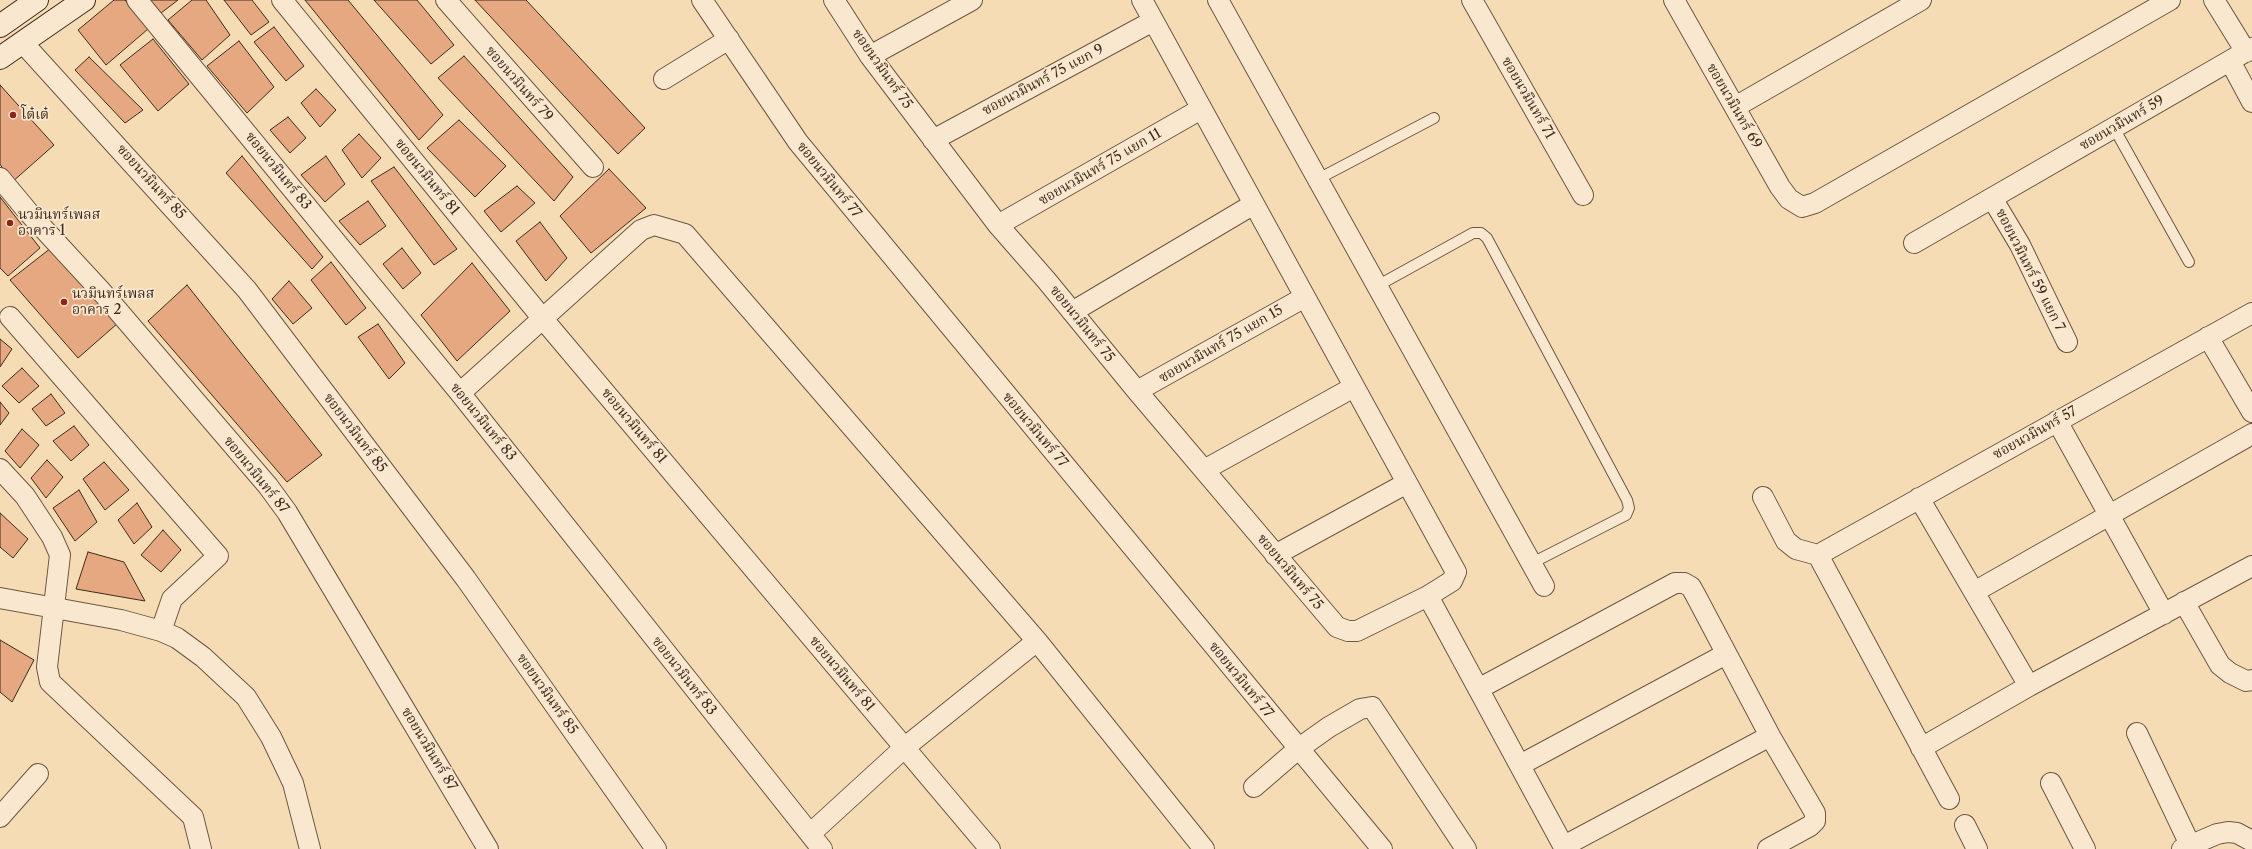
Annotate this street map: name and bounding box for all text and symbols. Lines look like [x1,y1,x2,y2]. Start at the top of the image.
street label: ซอยนวมินทร์ 75 [848,26,916,112]
street label: ซอยนวมินทร์ 75 แยก 9 [979,41,1107,119]
street label: ซอยนวมินทร์ 79 [482,43,556,125]
street label: ซอยนวมินทร์ 71 [1498,54,1558,142]
street label: ซอยนวมินทร์ 69 [1703,60,1765,152]
street label: ซอยนวมินทร์ 59 [2077,92,2167,154]
place label: โต๋เต๋ [21,107,49,123]
marker: โต๋เต๋ [8,110,18,120]
street label: ซอยนวมินทร์ 75 แยก 11 [1036,125,1164,209]
street label: ซอยนวมินทร์ 83 [242,129,314,213]
street label: ซอยนวมินทร์ 81 [391,135,463,219]
street label: ซอยนวมินทร์ 77 [793,139,865,221]
street label: ซอยนวมินทร์ 85 [113,141,189,223]
street label: ซอยนวมินทร์ 59 แยก 7 [1992,206,2068,334]
place label: นวมินทร์เพลส อาคาร 1 [18,207,100,240]
marker: นวมินทร์เพลส อาคาร 1 [5,218,15,228]
street label: ซอยนวมินทร์ 75 [1046,282,1118,366]
place label: นวมินทร์เพลส อาคาร 2 [72,286,154,318]
marker: นวมินทร์เพลส อาคาร 2 [59,297,69,307]
street label: ซอยนวมินทร์ 75 แยก 15 [1156,302,1286,386]
street label: ซอยนวมินทร์ 83 [447,380,519,464]
street label: ซอยนวมินทร์ 81 [598,385,670,467]
street label: ซอยนวมินทร์ 77 [999,389,1071,471]
street label: ซอยนวมินทร์ 85 [320,390,390,476]
street label: ซอยนวมินทร์ 57 [1990,403,2080,463]
street label: ซอยนวมินทร์ 87 [220,433,292,517]
street label: ซอยนวมินทร์ 75 [1253,531,1327,613]
street label: ซอยนวมินทร์ 83 [648,633,720,719]
street label: ซอยนวมินทร์ 81 [806,633,878,715]
street label: ซอยนวมินทร์ 77 [1205,639,1277,721]
street label: ซอยนวมินทร์ 85 [513,650,581,738]
street label: ซอยนวมินทร์ 87 [398,704,460,794]

